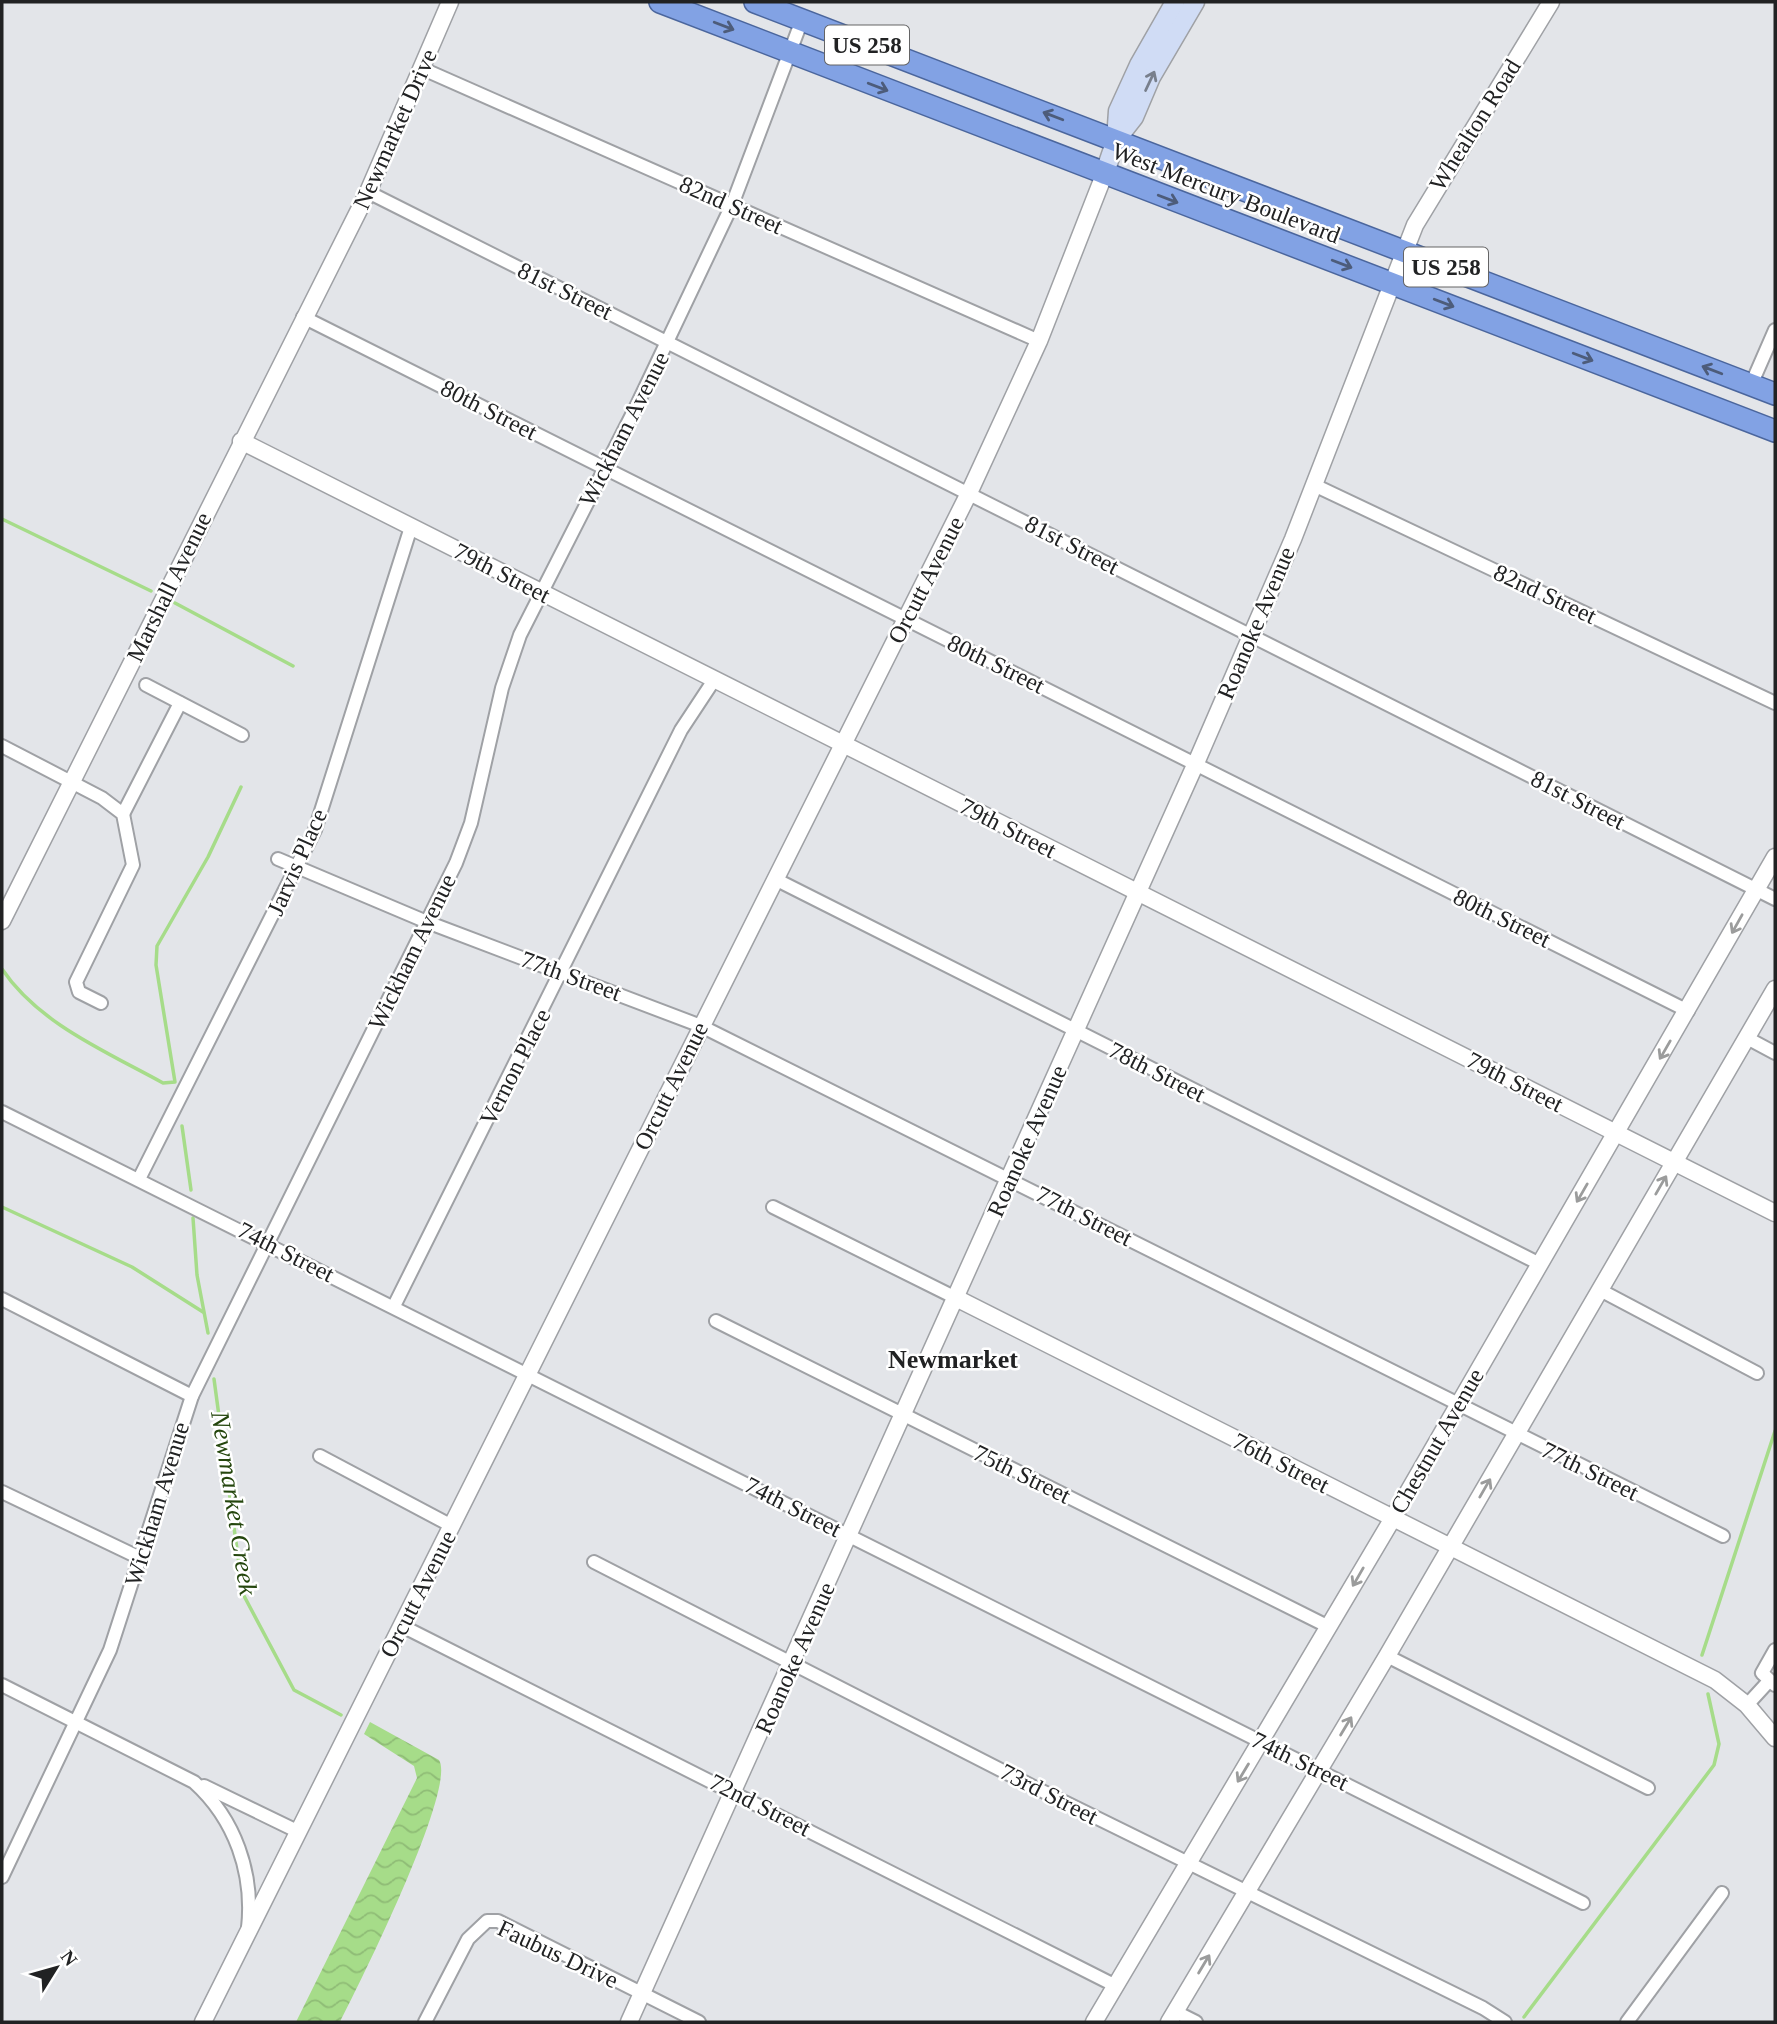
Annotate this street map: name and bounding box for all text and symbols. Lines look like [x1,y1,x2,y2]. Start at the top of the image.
one-way arrow [712,21,734,34]
road number: US 258 [825,26,909,64]
street label: Newmarket Drive [348,45,442,213]
street label: Whealton Road [1424,55,1526,195]
one-way arrow [1144,71,1157,92]
one-way arrow [866,81,888,94]
one-way arrow [1042,108,1064,121]
street label: West Mercury Boulevard [1108,138,1344,248]
street label: 82nd Street [675,171,787,239]
one-way arrow [1156,194,1178,206]
road number: US 258 [1404,248,1488,286]
street label: 81st Street [513,257,617,325]
one-way arrow [1330,259,1352,272]
one-way arrow [1432,298,1454,311]
street label: Wickham Avenue [574,347,674,511]
one-way arrow [1571,352,1593,365]
one-way arrow [1701,362,1723,375]
street label: 80th Street [436,375,542,445]
street label: Marshall Avenue [122,508,216,666]
street label: 81st Street [1021,510,1124,580]
street label: Orcutt Avenue [883,512,969,648]
street label: 79th Street [449,538,555,608]
street label: Roanoke Avenue [1212,543,1300,703]
street label: 82nd Street [1490,559,1601,629]
street label: 80th Street [943,629,1049,699]
street label: 81st Street [1527,765,1630,835]
street label: 79th Street [955,793,1061,863]
street label: Jarvis Place [262,805,332,919]
street label: Wickham Avenue [363,870,461,1034]
street label: 80th Street [1449,883,1555,953]
one-way arrow [1730,913,1743,934]
street label: 77th Street [517,946,625,1006]
street label: Vernon Place [475,1004,555,1130]
street label: Orcutt Avenue [629,1018,713,1154]
street label: 78th Street [1104,1037,1210,1107]
one-way arrow [1658,1040,1672,1060]
street label: 79th Street [1462,1047,1568,1117]
street label: Roanoke Avenue [982,1061,1072,1221]
one-way arrow [1654,1176,1668,1196]
street label: 77th Street [1031,1181,1137,1251]
one-way arrow [1575,1182,1589,1202]
street label: 74th Street [233,1217,339,1287]
district label: Newmarket [888,1345,1018,1374]
street label: Chestnut Avenue [1385,1364,1489,1518]
water label: Newmarket Creek [205,1408,263,1598]
street label: Wickham Avenue [120,1419,194,1589]
street label: 76th Street [1228,1428,1334,1498]
street label: 77th Street [1537,1436,1643,1506]
street label: 75th Street [969,1439,1075,1509]
street label: 74th Street [740,1472,846,1542]
one-way arrow [1478,1478,1492,1498]
street label: Orcutt Avenue [375,1526,461,1662]
one-way arrow [1351,1567,1365,1587]
street label: Roanoke Avenue [750,1578,840,1738]
one-way arrow [1339,1717,1353,1737]
street label: 74th Street [1247,1726,1353,1796]
street label: 73rd Street [996,1758,1102,1830]
one-way arrow [1235,1763,1249,1783]
street label: 72nd Street [705,1768,815,1842]
street label: Faubus Drive [494,1915,622,1993]
north arrow [21,1933,91,2003]
text: N [57,1946,82,1970]
one-way arrow [1198,1954,1212,1974]

